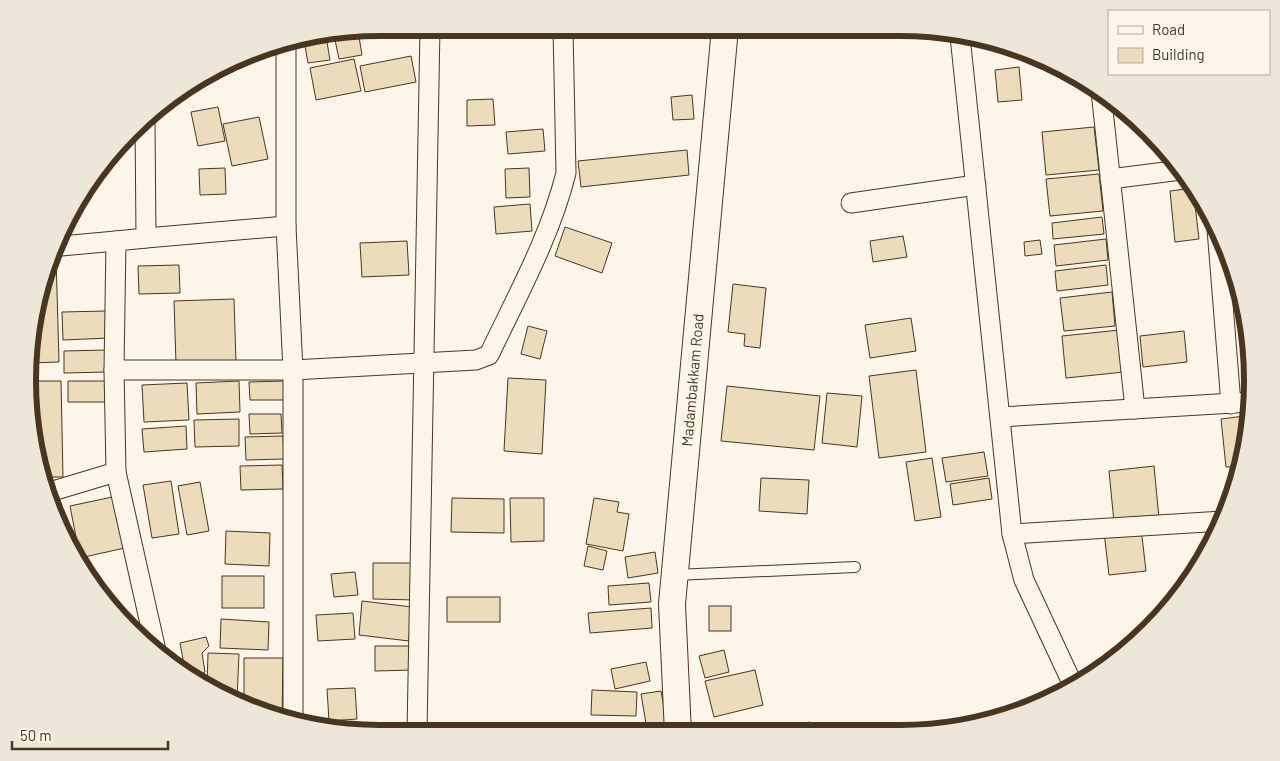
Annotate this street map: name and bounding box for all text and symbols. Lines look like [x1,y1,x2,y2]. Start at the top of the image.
legend [1108,10,1270,75]
text: Road [1152,20,1185,38]
text: Building [1152,45,1205,63]
street label: Madambakkam Road [677,313,707,447]
scale bar [12,718,169,750]
text: 50 m [20,726,52,744]

